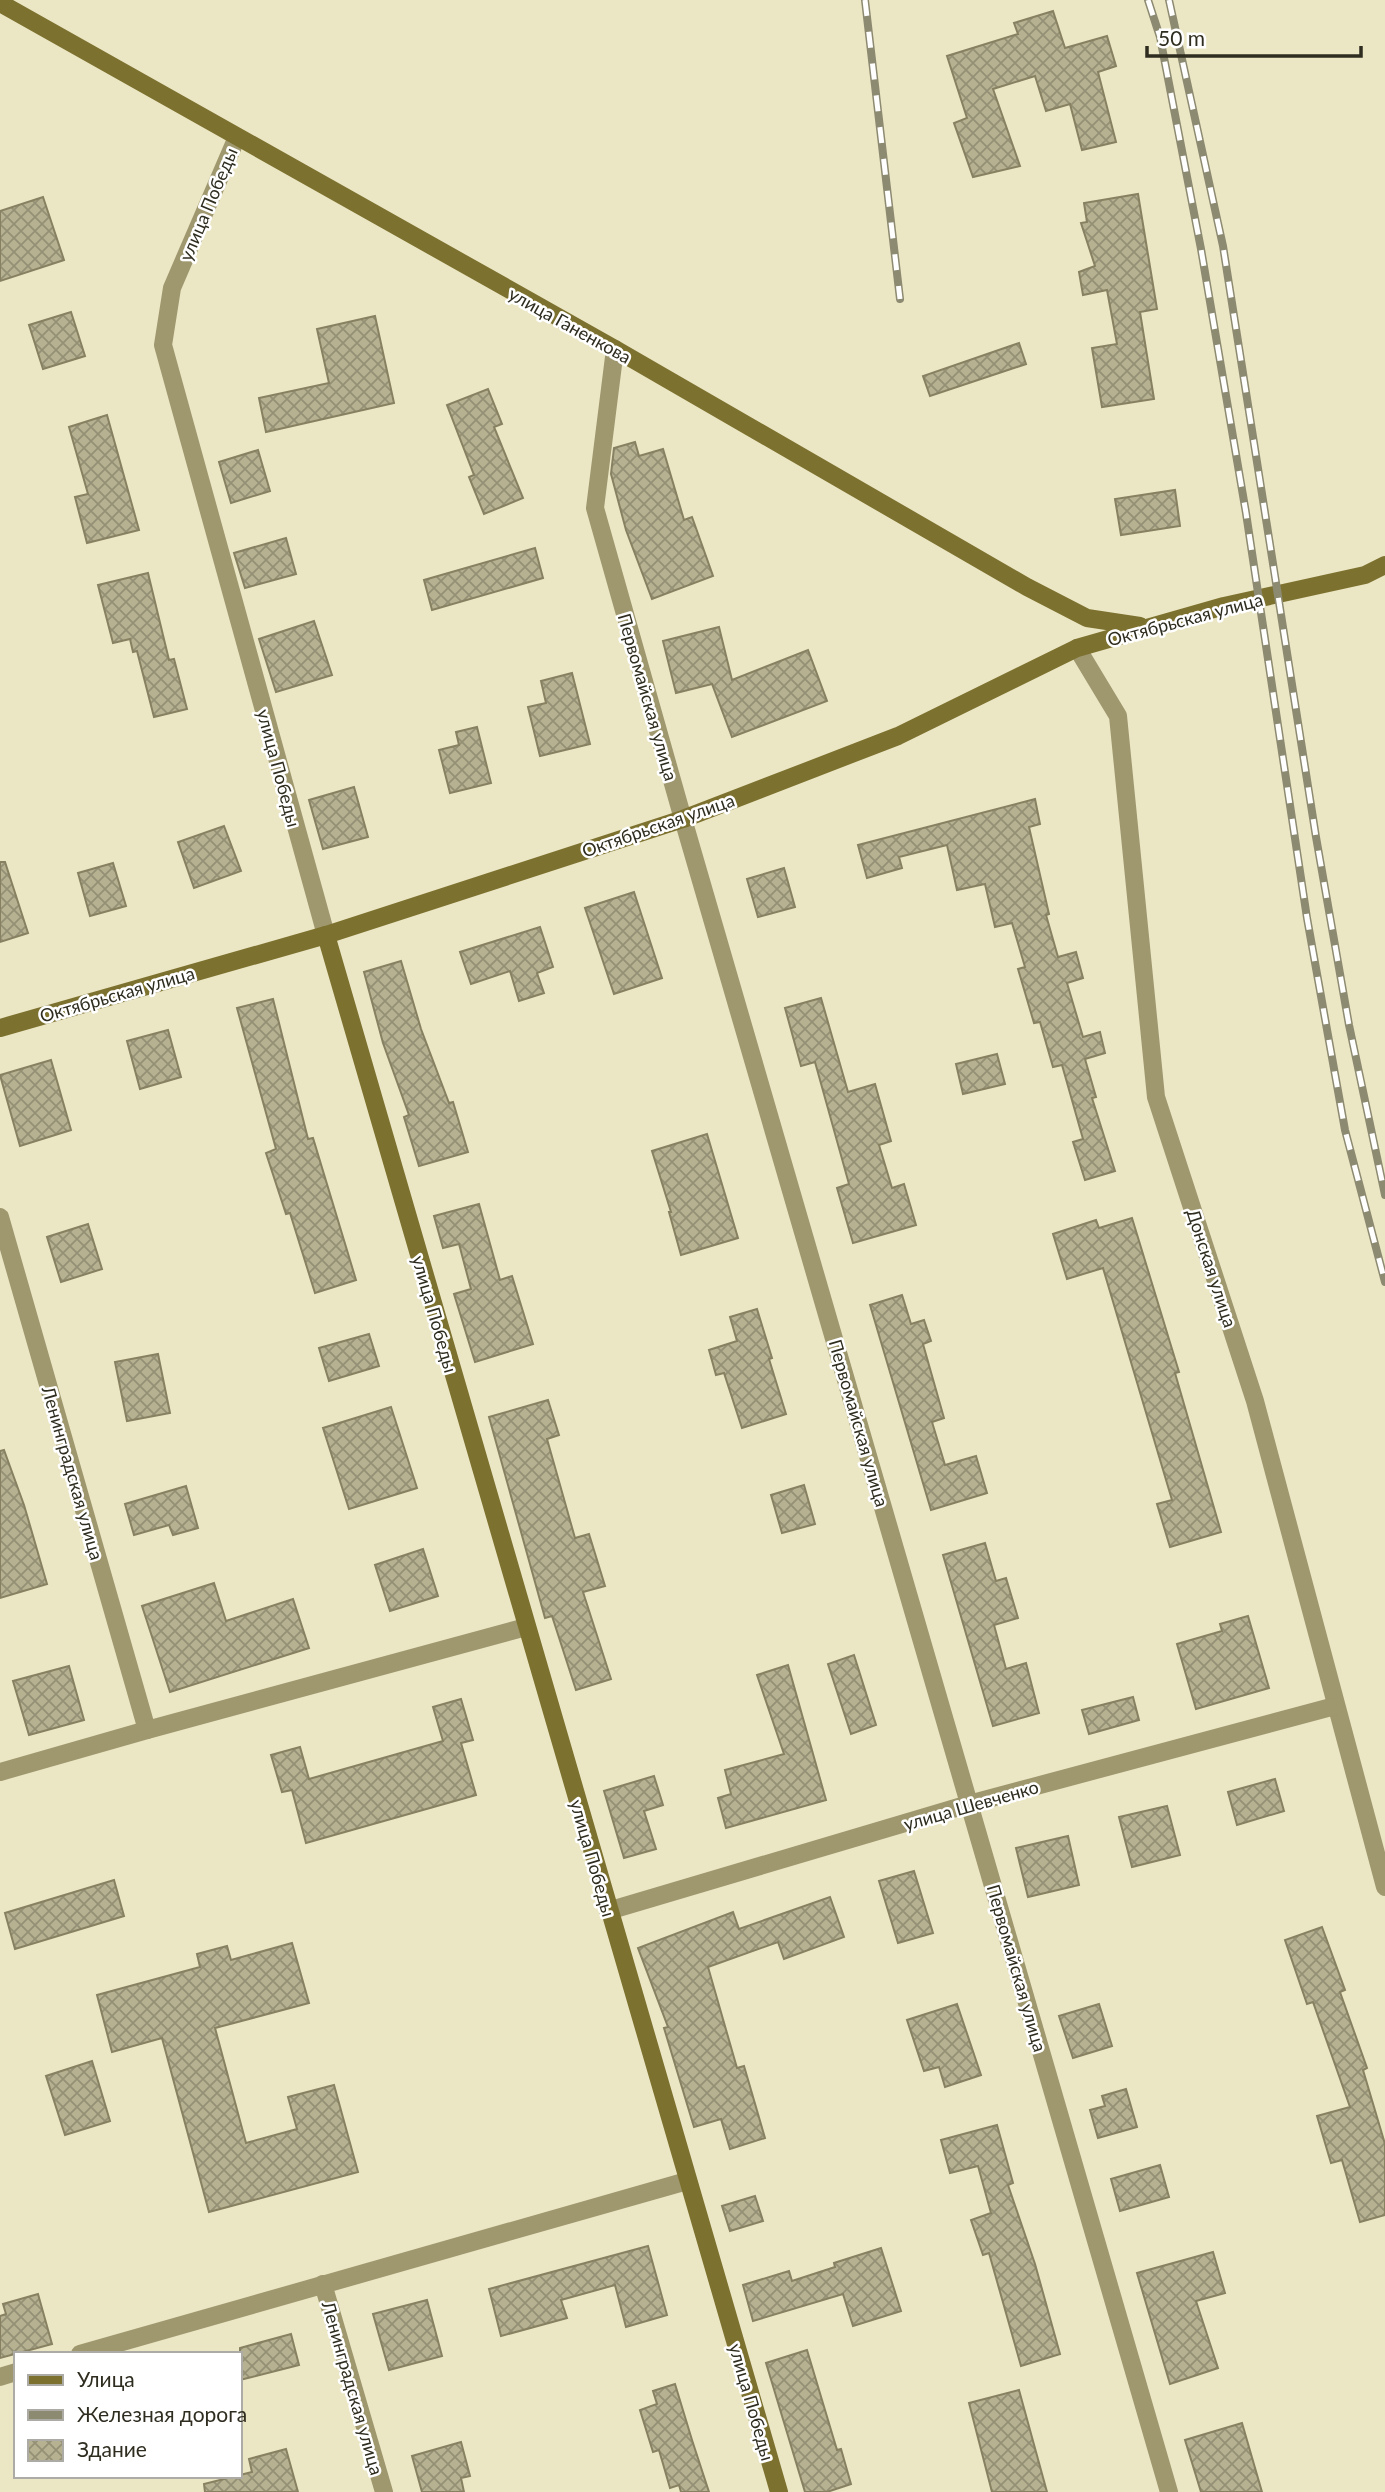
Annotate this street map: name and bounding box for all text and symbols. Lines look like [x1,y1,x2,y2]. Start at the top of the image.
scale bar [1147,14,1360,58]
text: 50 m [1158,25,1205,50]
street label: улица Победы [174,144,242,264]
street label: улица Ганенкова [505,282,635,368]
street label: Октябрьская улица [1105,588,1265,650]
street label: Первомайская улица [614,611,682,783]
street label: улица Победы [253,707,305,829]
street label: Октябрьская улица [579,789,737,861]
street label: Октябрьская улица [37,961,197,1027]
street label: Донская улица [1182,1206,1242,1330]
street label: улица Победы [408,1253,462,1375]
street label: Первомайская улица [825,1337,893,1509]
street label: Ленинградская улица [37,1383,108,1562]
street label: улица Шевченко [901,1775,1041,1835]
street label: улица Победы [566,1797,620,1919]
street label: Первомайская улица [983,1882,1051,2054]
street label: Ленинградская улица [317,2298,388,2477]
street label: улица Победы [725,2341,779,2463]
legend [14,2352,242,2478]
text: Улица [77,2366,135,2391]
text: Железная дорога [77,2401,247,2426]
text: Здание [77,2436,147,2461]

